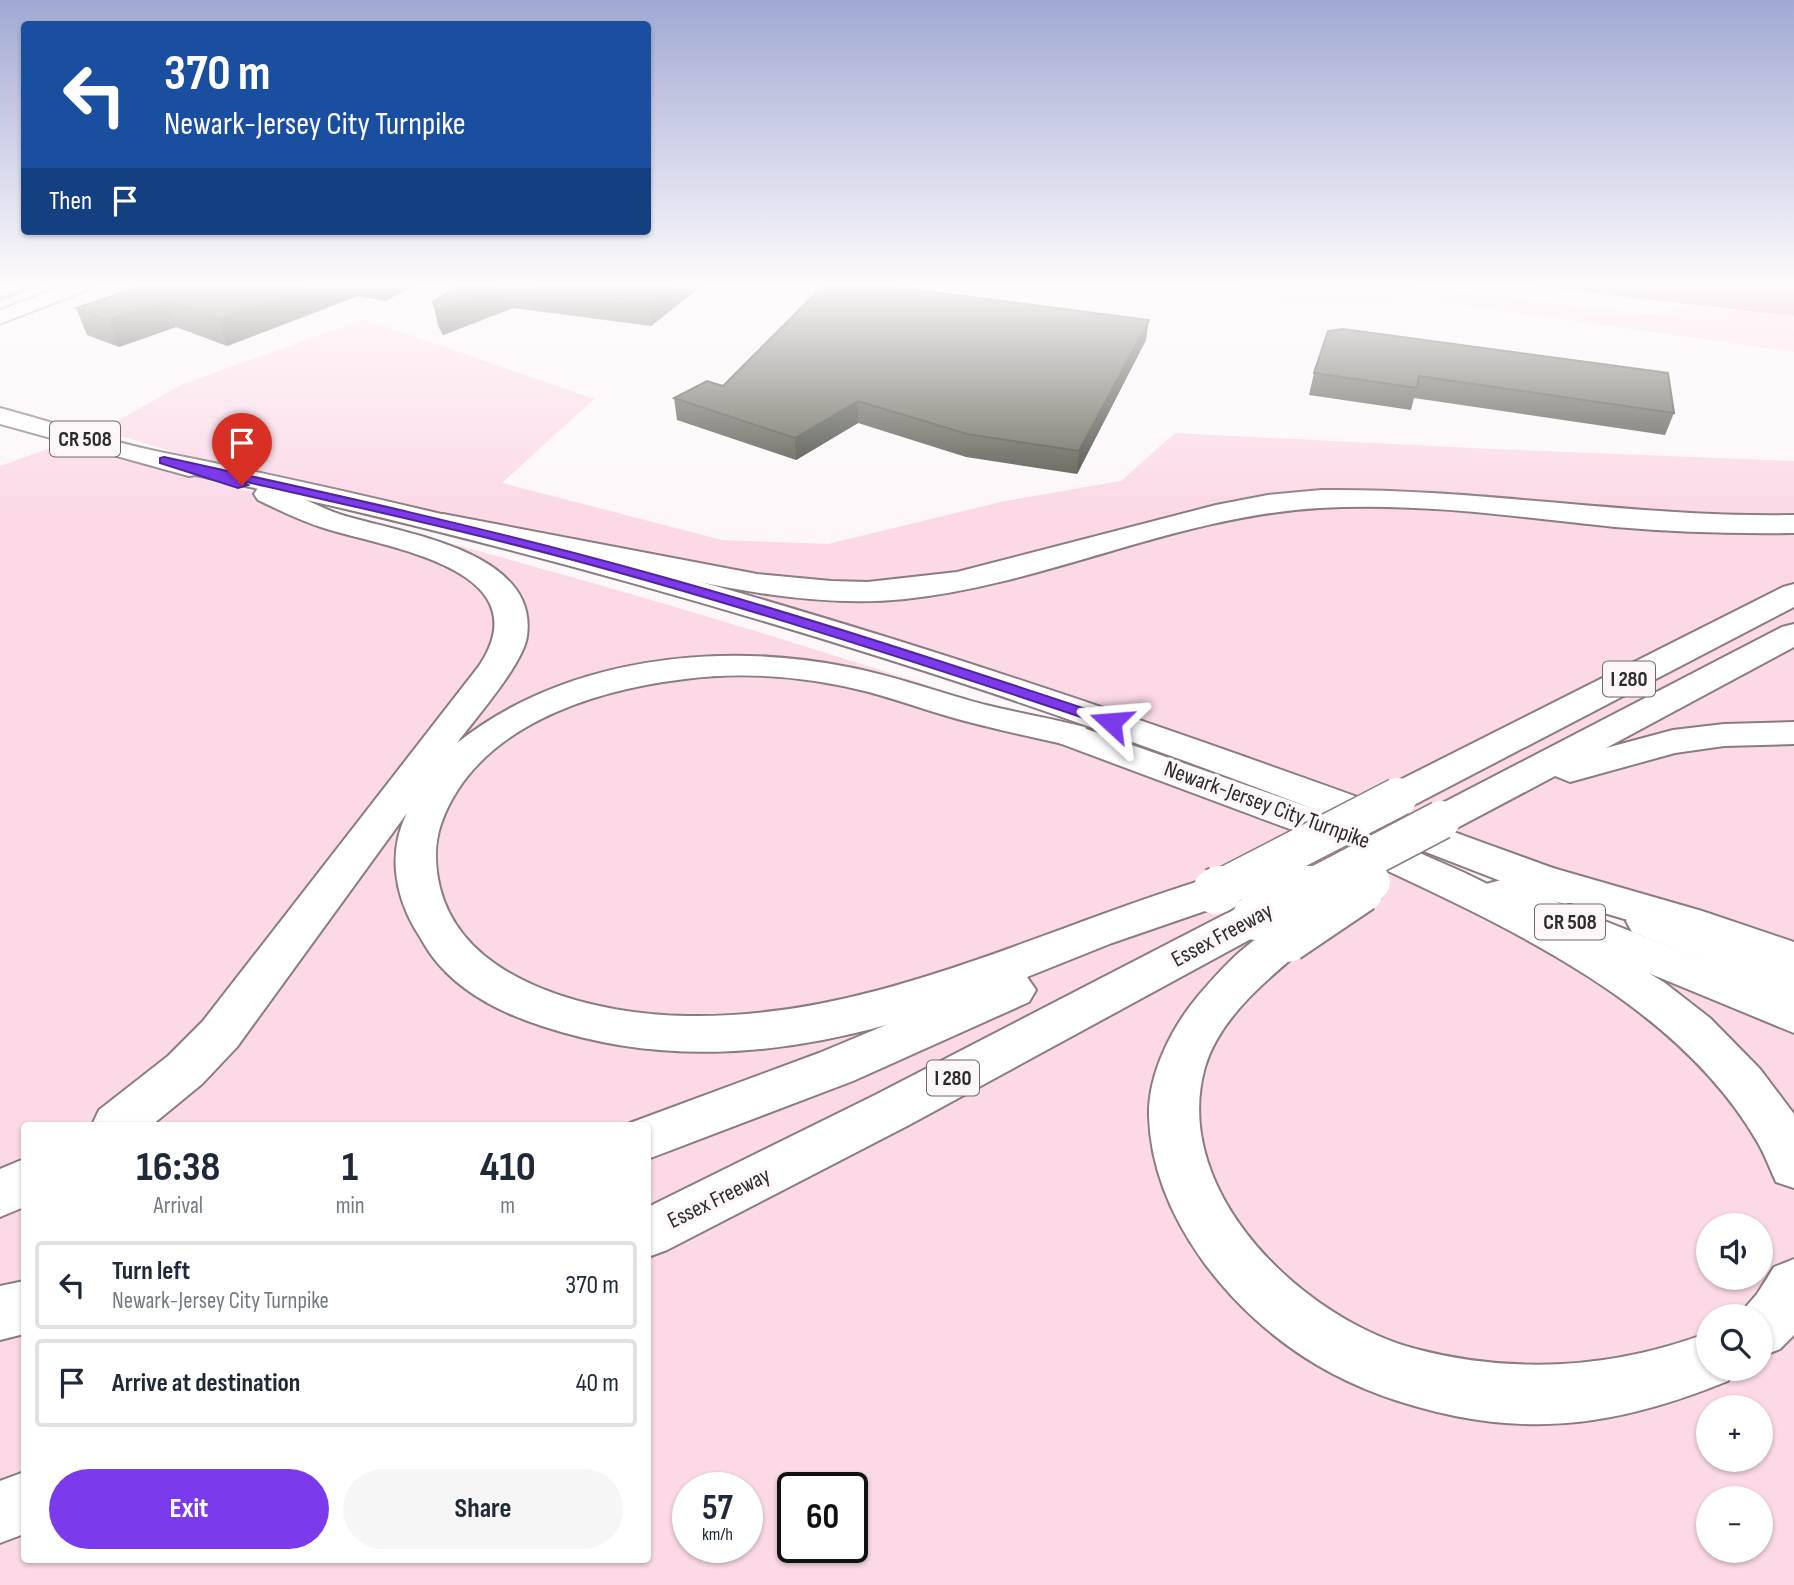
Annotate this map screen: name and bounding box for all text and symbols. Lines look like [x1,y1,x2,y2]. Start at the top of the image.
text: 370 m [164,45,271,104]
icon: left [49,49,140,140]
text: Newark-Jersey City Turnpike [164,105,466,144]
icon: arrive [106,182,144,220]
text: Then [49,186,92,217]
pin [212,413,272,485]
road number: CR 508 [50,422,120,457]
icon: arrive [223,424,261,462]
road number: I 280 [1603,662,1655,696]
position arrow [1074,685,1148,759]
street label: Newark-Jersey City Turnpike [1160,755,1374,855]
street label: Essex Freeway [1167,897,1278,973]
road number: CR 508 [1535,904,1605,940]
road number: I 280 [927,1060,979,1096]
text: 16:38 [136,1142,220,1193]
text: 1 [342,1142,358,1193]
text: 410 [480,1142,536,1193]
street label: Essex Freeway [663,1161,775,1235]
text: Arrival [154,1192,203,1220]
text: min [336,1192,365,1220]
text: m [500,1192,515,1220]
map controls [1696,1213,1773,1563]
button: sound [1696,1213,1773,1290]
text: Turn left [112,1256,190,1287]
icon: left [53,1266,91,1304]
text: 370 m [565,1270,619,1301]
text: Newark-Jersey City Turnpike [112,1287,329,1315]
button: search [1696,1304,1773,1381]
icon: arrive [53,1364,91,1402]
text: Arrive at destination [112,1368,300,1399]
text: 40 m [576,1368,619,1399]
button: + [1696,1395,1773,1472]
button: Exit [49,1469,329,1549]
button: Share [343,1469,623,1549]
speed limit sign: 60 [777,1472,868,1563]
button: − [1696,1486,1773,1563]
text: 57 [702,1487,733,1530]
text: km/h [702,1524,733,1545]

